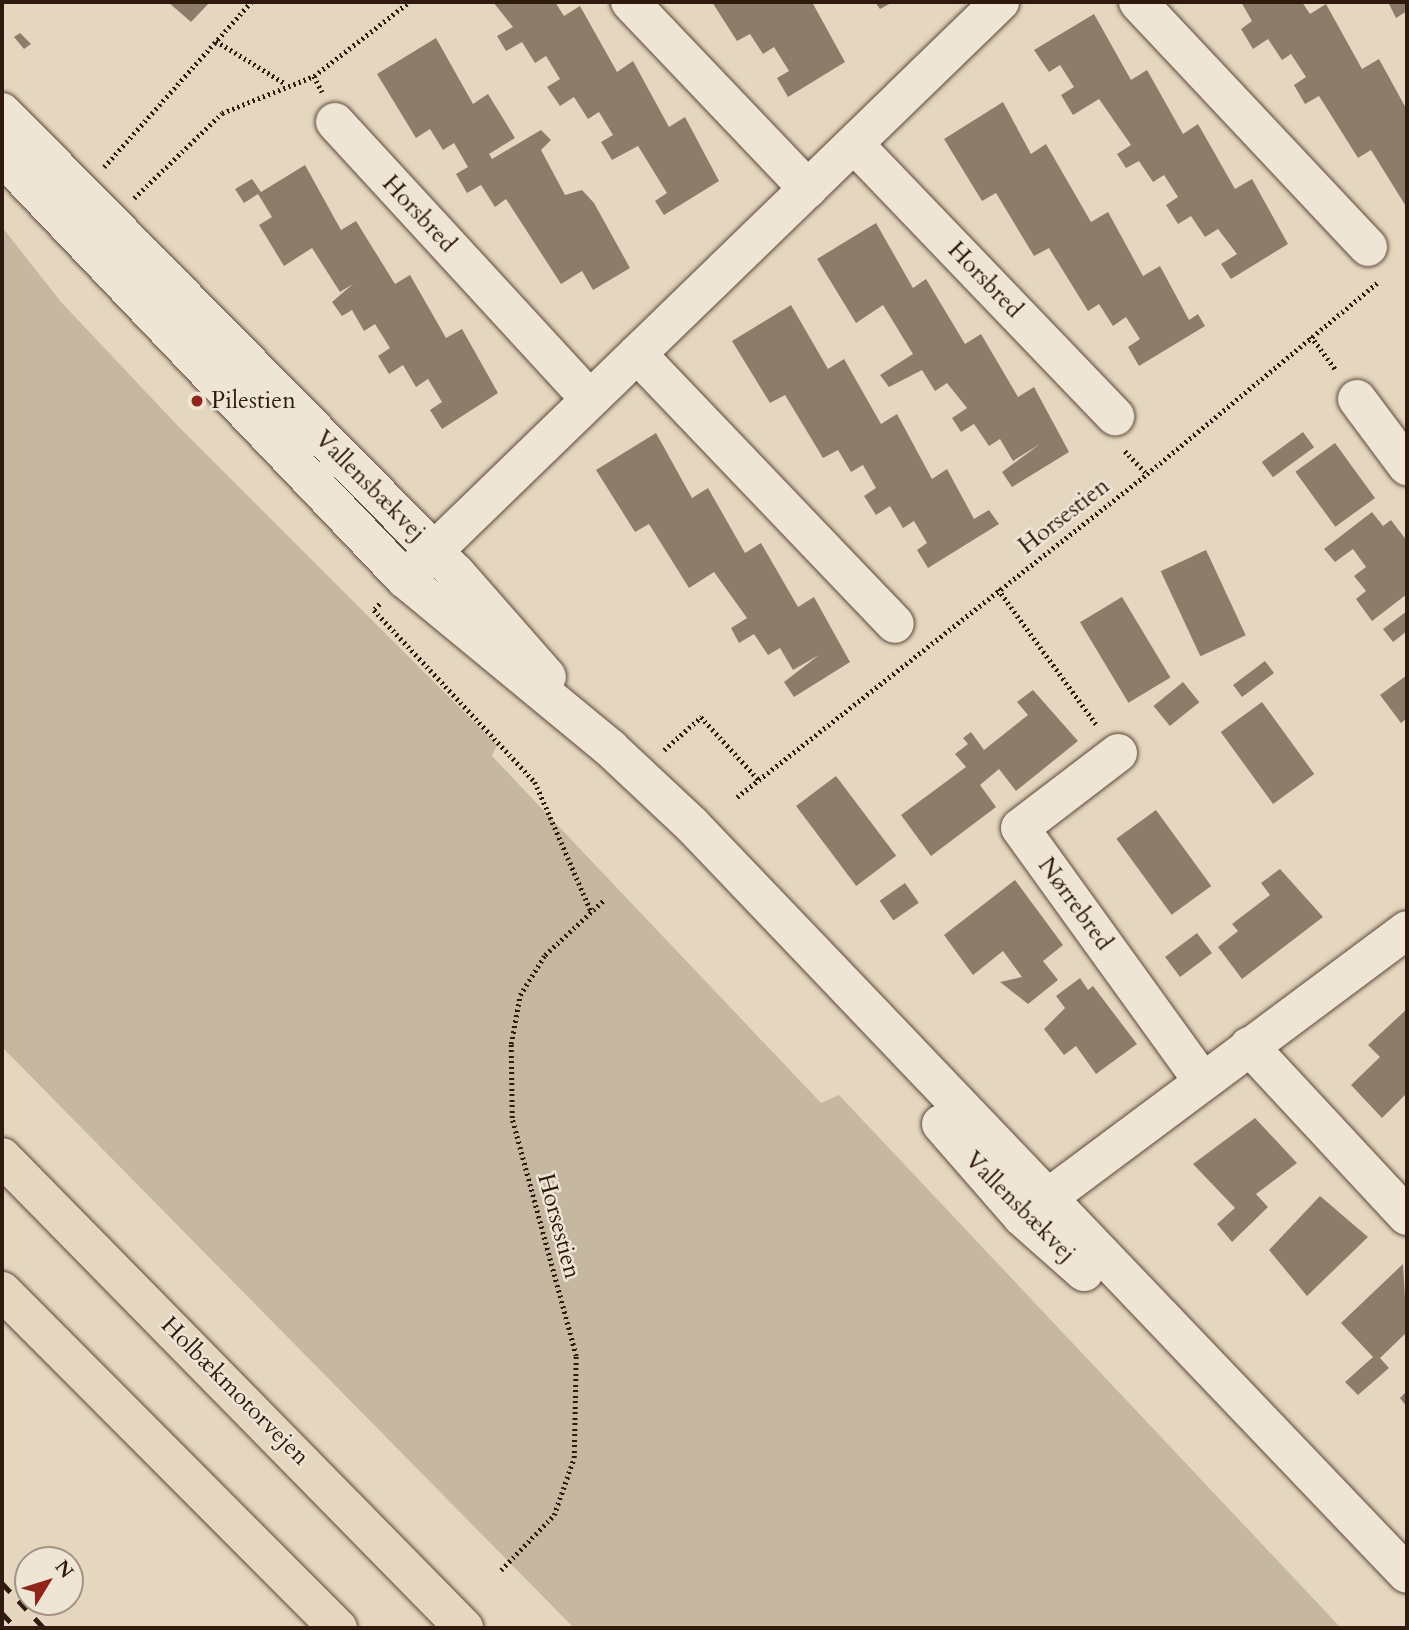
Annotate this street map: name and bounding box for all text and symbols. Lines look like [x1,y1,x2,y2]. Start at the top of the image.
street label: Horsbred [376,169,462,259]
street label: Horsbred [942,236,1028,324]
place label: Pilestien [211,387,296,415]
marker: Pilestien [189,393,205,409]
street label: Vallensbækvej [309,425,431,547]
street label: Horsestien [1013,472,1115,560]
street label: Nørrebred [1032,852,1118,956]
street label: Vallensbækvej [959,1146,1081,1268]
street label: Horsestien [531,1170,587,1282]
street label: Holbækmotorvejen [155,1311,315,1471]
north arrow [14,1546,84,1616]
text: N [49,1555,79,1584]

